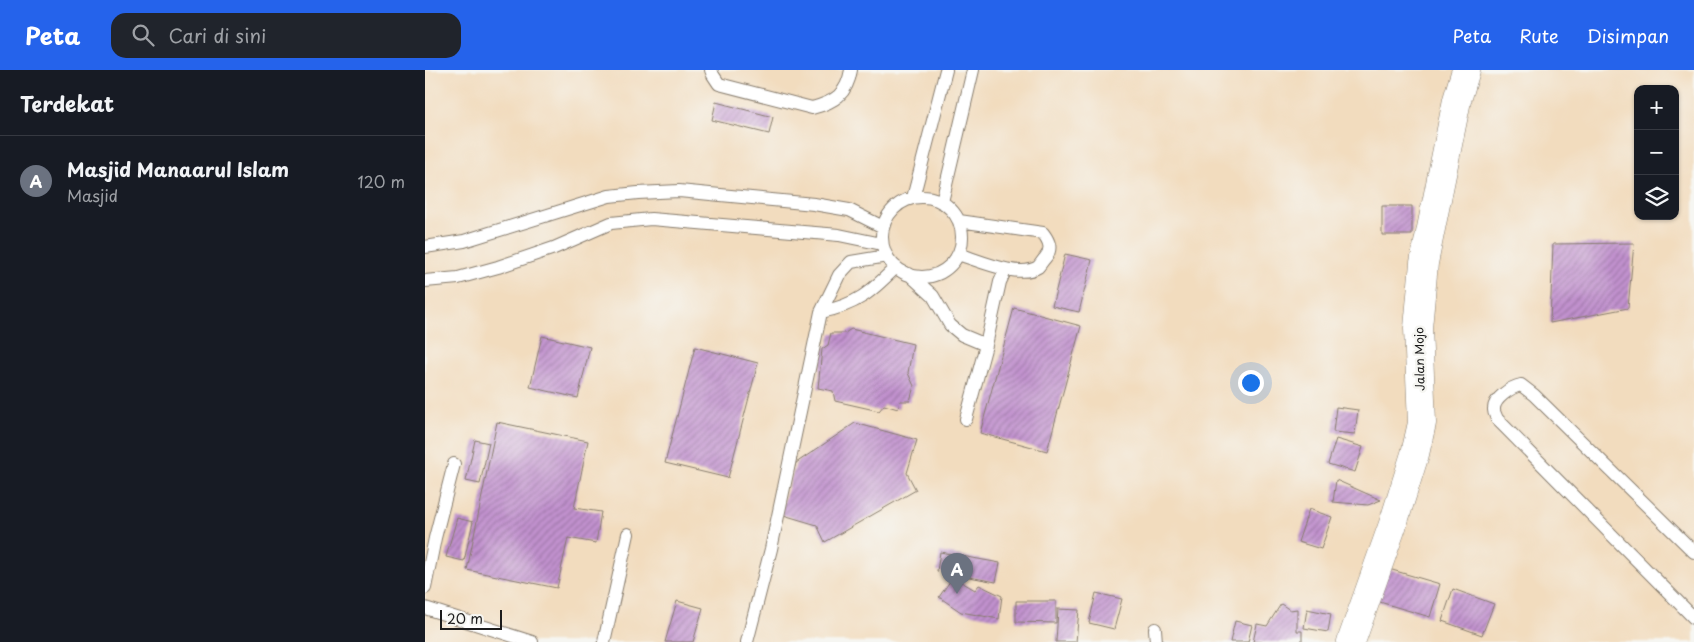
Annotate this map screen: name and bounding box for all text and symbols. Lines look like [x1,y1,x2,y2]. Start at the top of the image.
search box [111,13,461,58]
text: Peta [25,17,81,53]
icon: search [129,21,157,49]
text: Cari di sini [169,21,266,49]
text: Peta [1452,22,1491,49]
text: Rute [1519,22,1559,49]
text: Disimpan [1587,22,1669,49]
map controls [1634,85,1679,220]
button: + [1634,85,1679,130]
text: Terdekat [20,87,114,119]
button: − [1634,130,1679,175]
text: Masjid Manaarul Islam [67,155,289,183]
text: A [30,169,42,193]
text: 120 m [358,169,405,193]
button: layers [1634,175,1679,220]
text: Masjid [67,183,118,207]
street label: Jalan Mojo [1409,327,1429,391]
your location [1238,370,1264,396]
pin: A [941,553,973,594]
scale bar [440,607,503,630]
text: 20 m [447,608,483,629]

